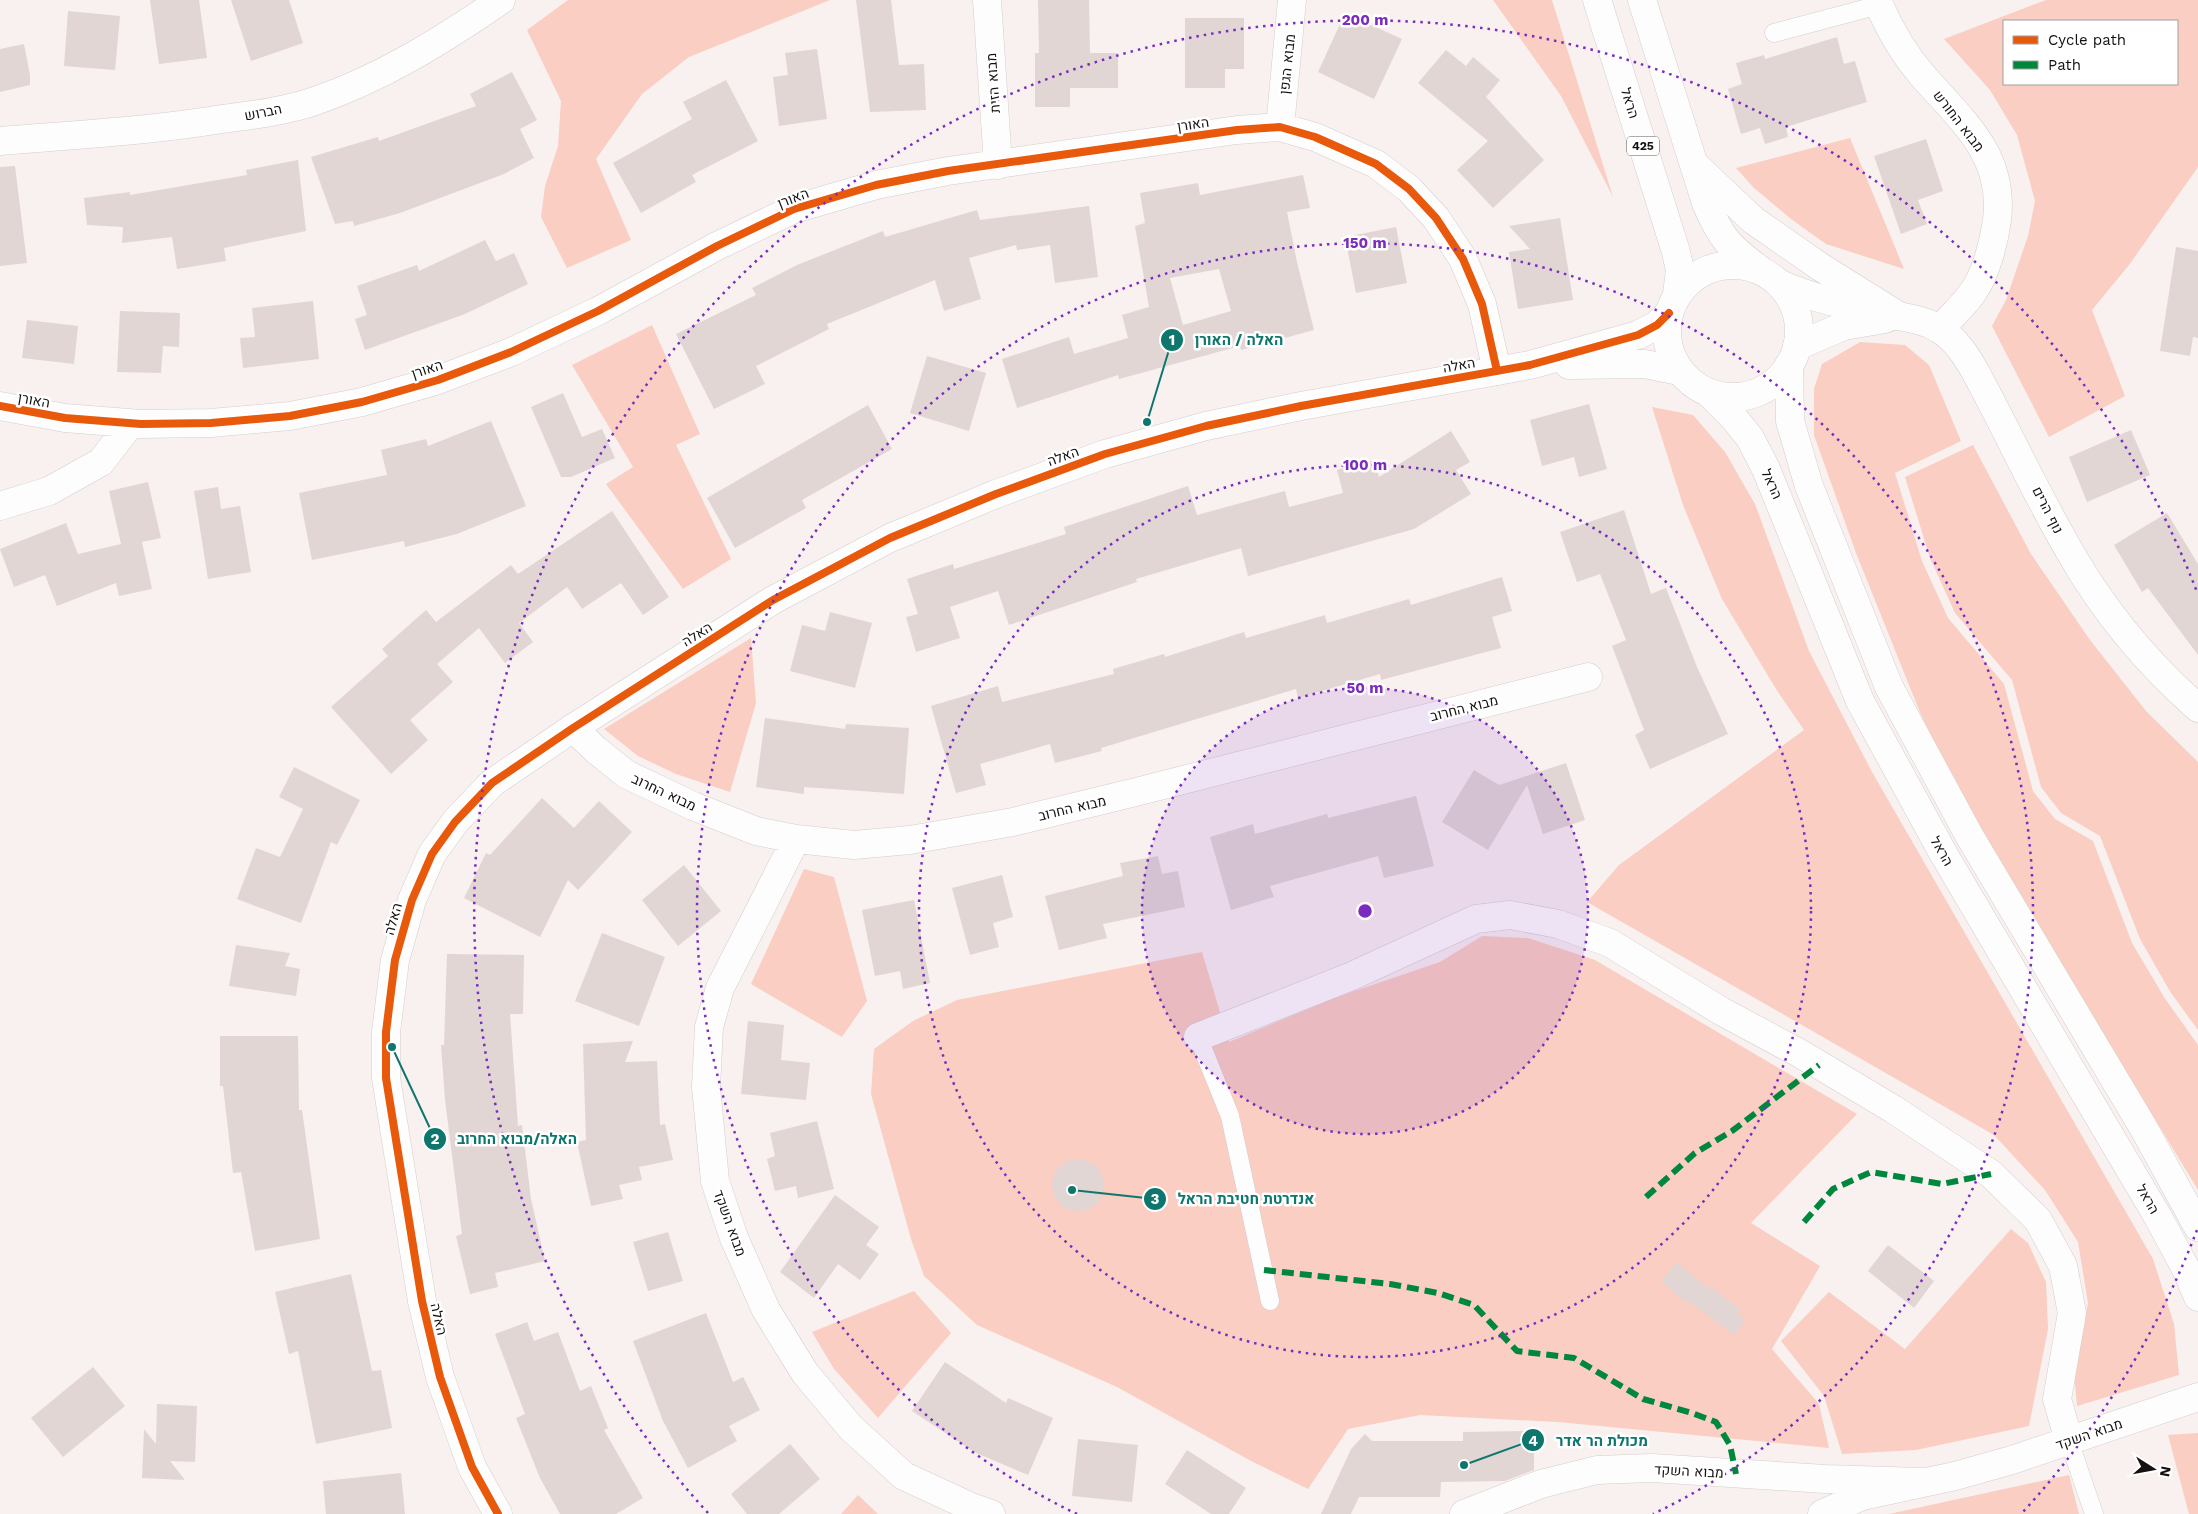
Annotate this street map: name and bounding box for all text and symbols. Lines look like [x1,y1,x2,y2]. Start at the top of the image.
text: 200 m [1342,11,1388,29]
legend [2003,20,2178,85]
text: Cycle path [2048,31,2126,49]
street label: מבוא הגפן [1276,33,1298,95]
street label: מבוא הזית [983,52,1003,114]
text: Path [2048,56,2081,74]
street label: הראל [1618,86,1642,120]
street label: מבוא החורש [1930,87,1988,155]
street label: הברוש [243,100,283,124]
street label: האורן [1176,114,1210,134]
road number: 425 [1627,136,1659,156]
street label: האורן [775,185,811,211]
text: 150 m [1343,234,1387,252]
callout: האלה / האורן [1160,325,1293,355]
text: 1 [1169,331,1175,349]
text: האלה / האורן [1195,331,1283,349]
street label: האלה [1442,354,1476,376]
street label: האורן [409,356,445,382]
street label: האורן [17,389,51,411]
street label: האלה [1045,443,1081,469]
text: 100 m [1343,456,1387,474]
street label: הראל [1758,466,1786,502]
street label: נוף הרים [2029,484,2067,536]
street label: האלה [679,619,715,649]
text: 50 m [1347,679,1383,697]
street label: מבוא החרוב [1428,692,1500,724]
street label: מבוא החרוב [629,770,699,814]
street label: מבוא החרוב [1036,792,1108,824]
street label: הראל [1927,833,1957,869]
street label: האלה [381,901,405,937]
centre of rings [1356,902,1374,920]
callout: האלה/מבוא החרוב [422,1124,587,1154]
text: 2 [431,1130,440,1148]
text: האלה/מבוא החרוב [457,1130,577,1148]
street label: הראל [2133,1181,2163,1217]
callout: אנדרטת חטיבת הראל [1143,1184,1324,1214]
street label: מבוא השקד [711,1188,749,1258]
text: 3 [1151,1190,1160,1208]
text: אנדרטת חטיבת הראל [1178,1190,1314,1208]
street label: האלה [428,1301,450,1337]
street label: מבוא השקד [2054,1415,2124,1453]
callout: מכולת הר אדר [1521,1425,1658,1455]
text: 4 [1528,1432,1538,1450]
text: מכולת הר אדר [1556,1432,1648,1450]
north arrow [2128,1444,2178,1494]
street label: מבוא השקד [1654,1461,1724,1481]
text: N [2157,1465,2175,1478]

